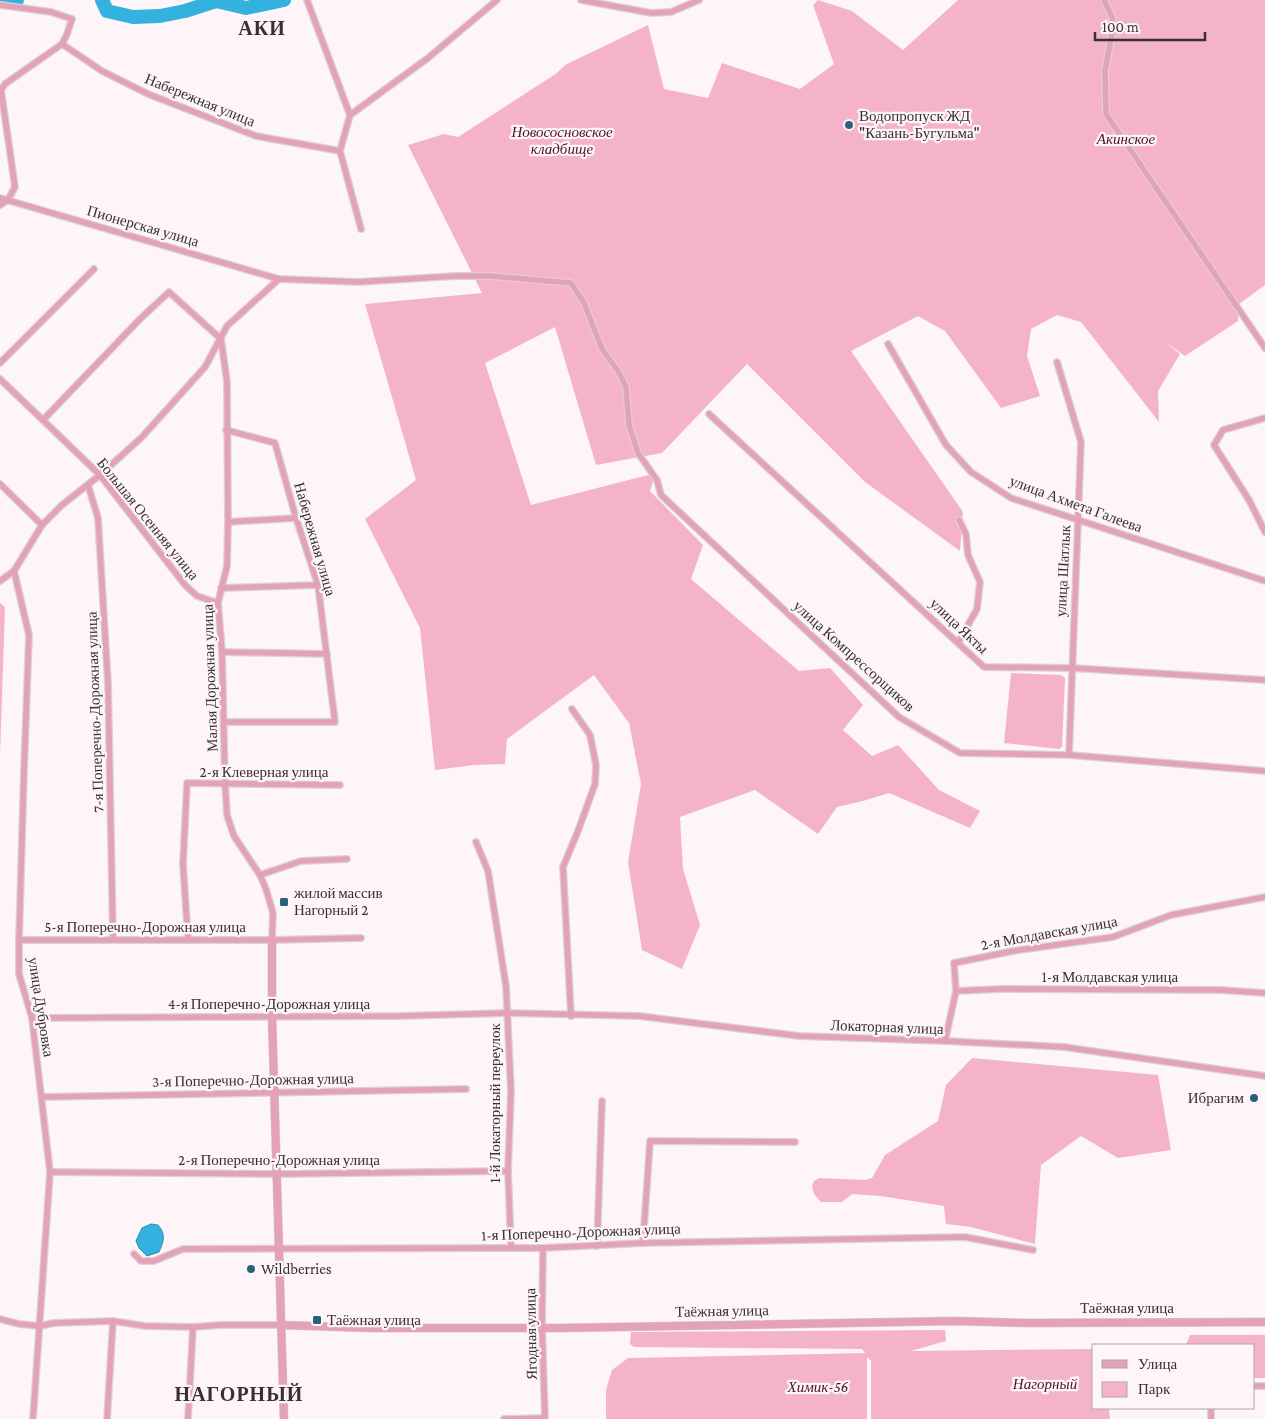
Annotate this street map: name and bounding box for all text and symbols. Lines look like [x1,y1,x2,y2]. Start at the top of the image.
scale bar [1095,10,1205,42]
district label: АКИ [238,17,286,39]
text: 100 m [1102,19,1139,35]
street label: Набережная улица [143,71,258,130]
place label: Водопропуск ЖД "Казань-Бугульма" [859,108,980,141]
marker: Водопропуск ЖД "Казань-Бугульма" [843,119,855,131]
park label: Новососновское кладбище [510,124,613,157]
park label: Акинское [1096,131,1156,147]
street label: Пионерская улица [85,202,201,250]
street label: Большая Осенняя улица [94,455,202,583]
street label: улица Ахмета Галеева [1007,473,1145,536]
street label: Набережная улица [291,480,339,598]
street label: улица Шатлык [1053,524,1073,618]
street label: улица Якты [927,595,991,657]
street label: улица Компрессорщиков [790,597,918,715]
street label: Малая Дорожная улица [199,603,221,752]
street label: 7-я Поперечно-Дорожная улица [83,611,107,813]
street label: 2-я Клеверная улица [199,764,329,780]
place label: жилой массив Нагорный 2 [293,885,383,918]
marker: жилой массив Нагорный 2 [278,896,290,908]
street label: 2-я Молдавская улица [979,913,1119,953]
street label: 5-я Поперечно-Дорожная улица [44,919,246,935]
street label: улица Дубровка [25,956,57,1058]
street label: 1-я Молдавская улица [1042,969,1178,985]
street label: 4-я Поперечно-Дорожная улица [168,996,371,1012]
street label: Локаторная улица [830,1017,944,1037]
street label: 1-й Локаторный переулок [487,1022,503,1183]
street label: 3-я Поперечно-Дорожная улица [152,1070,354,1090]
place label: Ибрагим [1188,1090,1245,1106]
marker: Ибрагим [1248,1092,1260,1104]
street label: 2-я Поперечно-Дорожная улица [178,1152,380,1168]
street label: 1-я Поперечно-Дорожная улица [481,1221,681,1243]
place label: Wildberries [261,1261,332,1277]
marker: Wildberries [245,1263,257,1275]
street label: Ягодная улица [522,1288,540,1380]
street label: Таёжная улица [1080,1300,1174,1316]
street label: Таёжная улица [675,1302,769,1320]
place label: Таёжная улица [327,1312,421,1328]
marker: Таёжная улица [311,1314,323,1326]
legend [1092,1344,1255,1409]
text: Улица [1138,1356,1177,1372]
park label: Нагорный [1012,1376,1078,1392]
park label: Химик-56 [787,1379,849,1395]
text: Парк [1138,1381,1171,1397]
district label: НАГОРНЫЙ [175,1383,303,1405]

